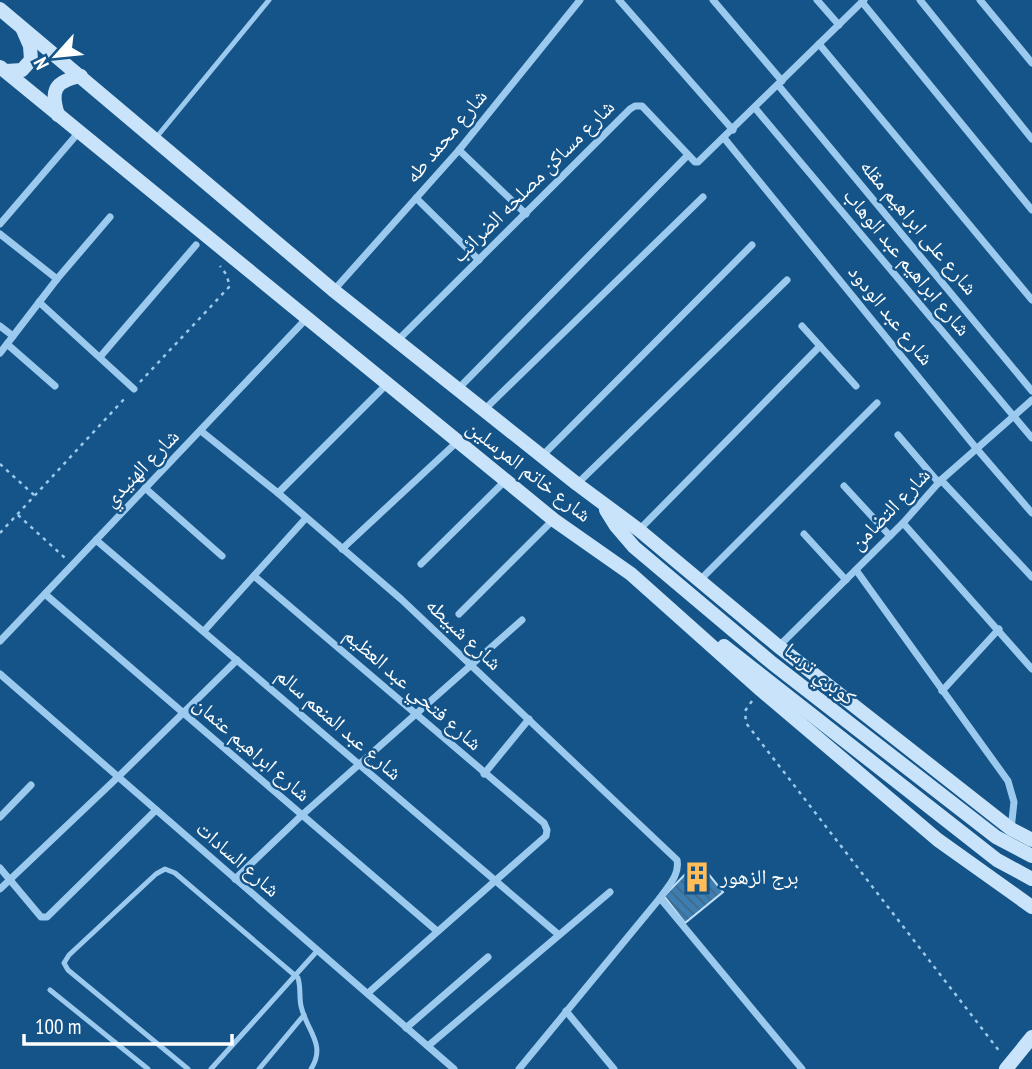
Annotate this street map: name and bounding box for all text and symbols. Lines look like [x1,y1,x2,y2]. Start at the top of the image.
north arrow [21,21,91,91]
text: N [28,54,54,74]
street label: شارع محمد طه [399,83,493,188]
street label: شارع مساكن مصلحه الضرائب [445,93,620,268]
street label: شارع على ابراهيم مقله [854,153,984,301]
street label: شارع ابراهيم عبد الوهاب [837,182,977,342]
street label: شارع عبد الودود [843,259,940,371]
street label: شارع خاتم المرسلين [461,413,597,529]
street label: شارع الهنيدي [97,423,187,515]
street label: شارع التضامن [843,462,936,556]
street label: شارع شبيطه [421,592,508,676]
street label: شارع فتحي عبد العظيم [336,621,488,759]
street label: كوبري ترسا [777,636,862,714]
street label: شارع عبد المنعم سالم [270,661,408,787]
street label: شارع ابراهيم عثمان [187,690,317,808]
street label: شارع السادات [191,815,286,903]
building icon: برج الزهور [680,860,714,894]
place label: برج الزهور [719,863,799,890]
scale bar [24,1002,233,1046]
text: 100 m [35,1013,81,1040]

